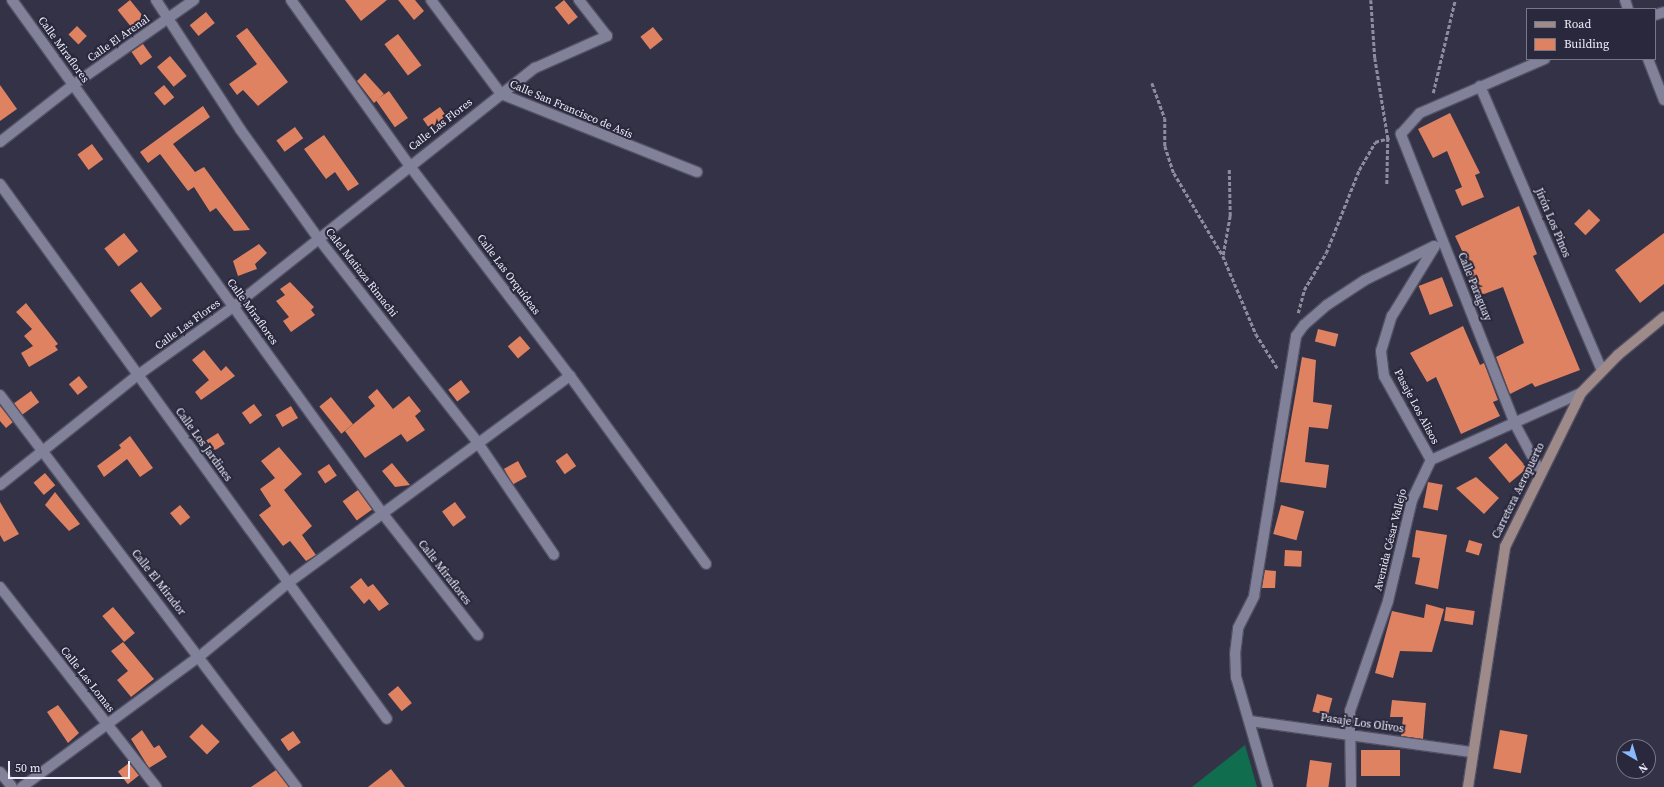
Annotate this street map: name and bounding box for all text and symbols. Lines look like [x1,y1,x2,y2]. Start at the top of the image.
legend [1526,8,1656,60]
street label: Calle El Arenal [85,13,153,65]
street label: Calle Miraflores [35,14,91,86]
text: Road [1564,16,1591,32]
text: Building [1564,36,1609,52]
street label: Calle San Francisco de Asís [507,78,635,142]
street label: Calle Las Flores [406,96,476,154]
street label: Jirón Los Pinos [1531,186,1573,260]
street label: Calel Matiaza Rimachi [322,226,400,320]
street label: Calle Las Orquídeas [474,232,542,318]
street label: Calle Paraguay [1454,251,1494,323]
street label: Calle Miraflores [224,276,280,348]
street label: Calle Las Flores [153,297,223,353]
street label: Pasaje Los Alisos [1391,367,1441,447]
street label: Calle Los Jardines [172,406,234,484]
street label: Carretera Aeropuerto [1490,441,1548,541]
street label: Avenida César Vallejo [1372,487,1410,593]
street label: Calle Miraflores [415,538,473,608]
street label: Calle El Mirador [128,547,188,619]
street label: Calle Las Lomas [57,645,117,715]
street label: Pasaje Los Olivos [1320,712,1404,736]
north arrow [1616,739,1656,779]
scale bar [10,753,132,779]
text: 50 m [15,760,41,776]
text: N [1635,760,1651,776]

